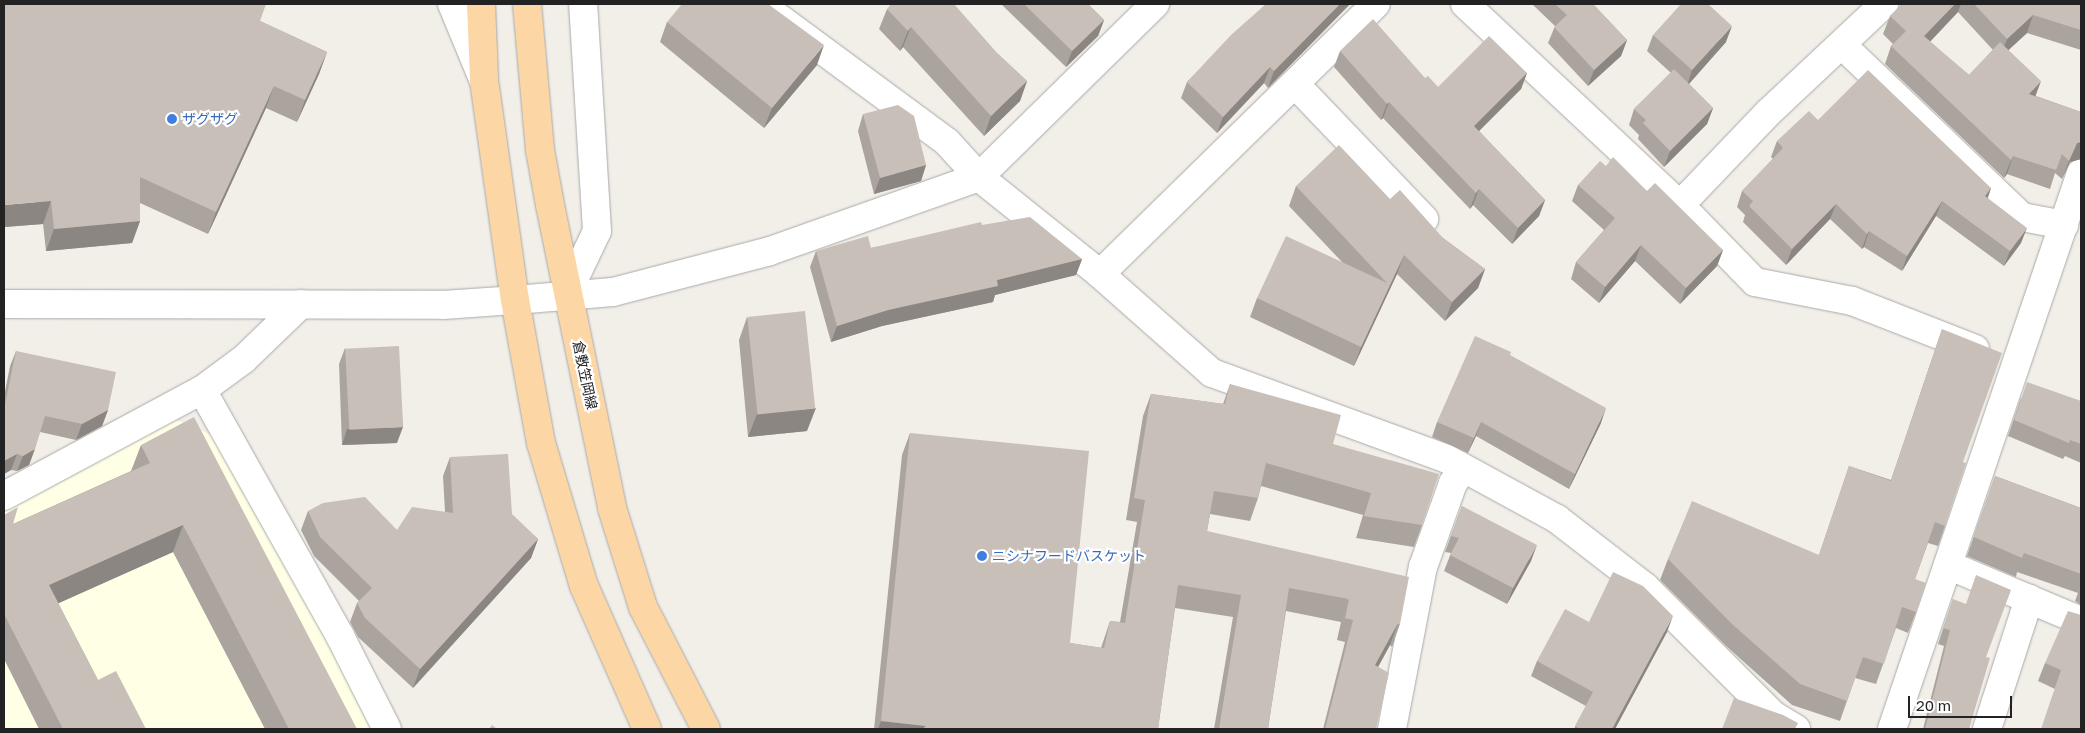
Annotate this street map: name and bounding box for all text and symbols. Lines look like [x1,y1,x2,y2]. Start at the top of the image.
place label: ザグザグ [182,111,238,127]
marker: ザグザグ [166,113,178,125]
street label: 倉敷笠岡線 [570,339,600,411]
place label: ニシナフードバスケット [992,548,1146,564]
marker: ニシナフードバスケット [976,550,988,562]
scale bar [1910,686,2014,718]
text: 20 m [1916,696,1951,714]

